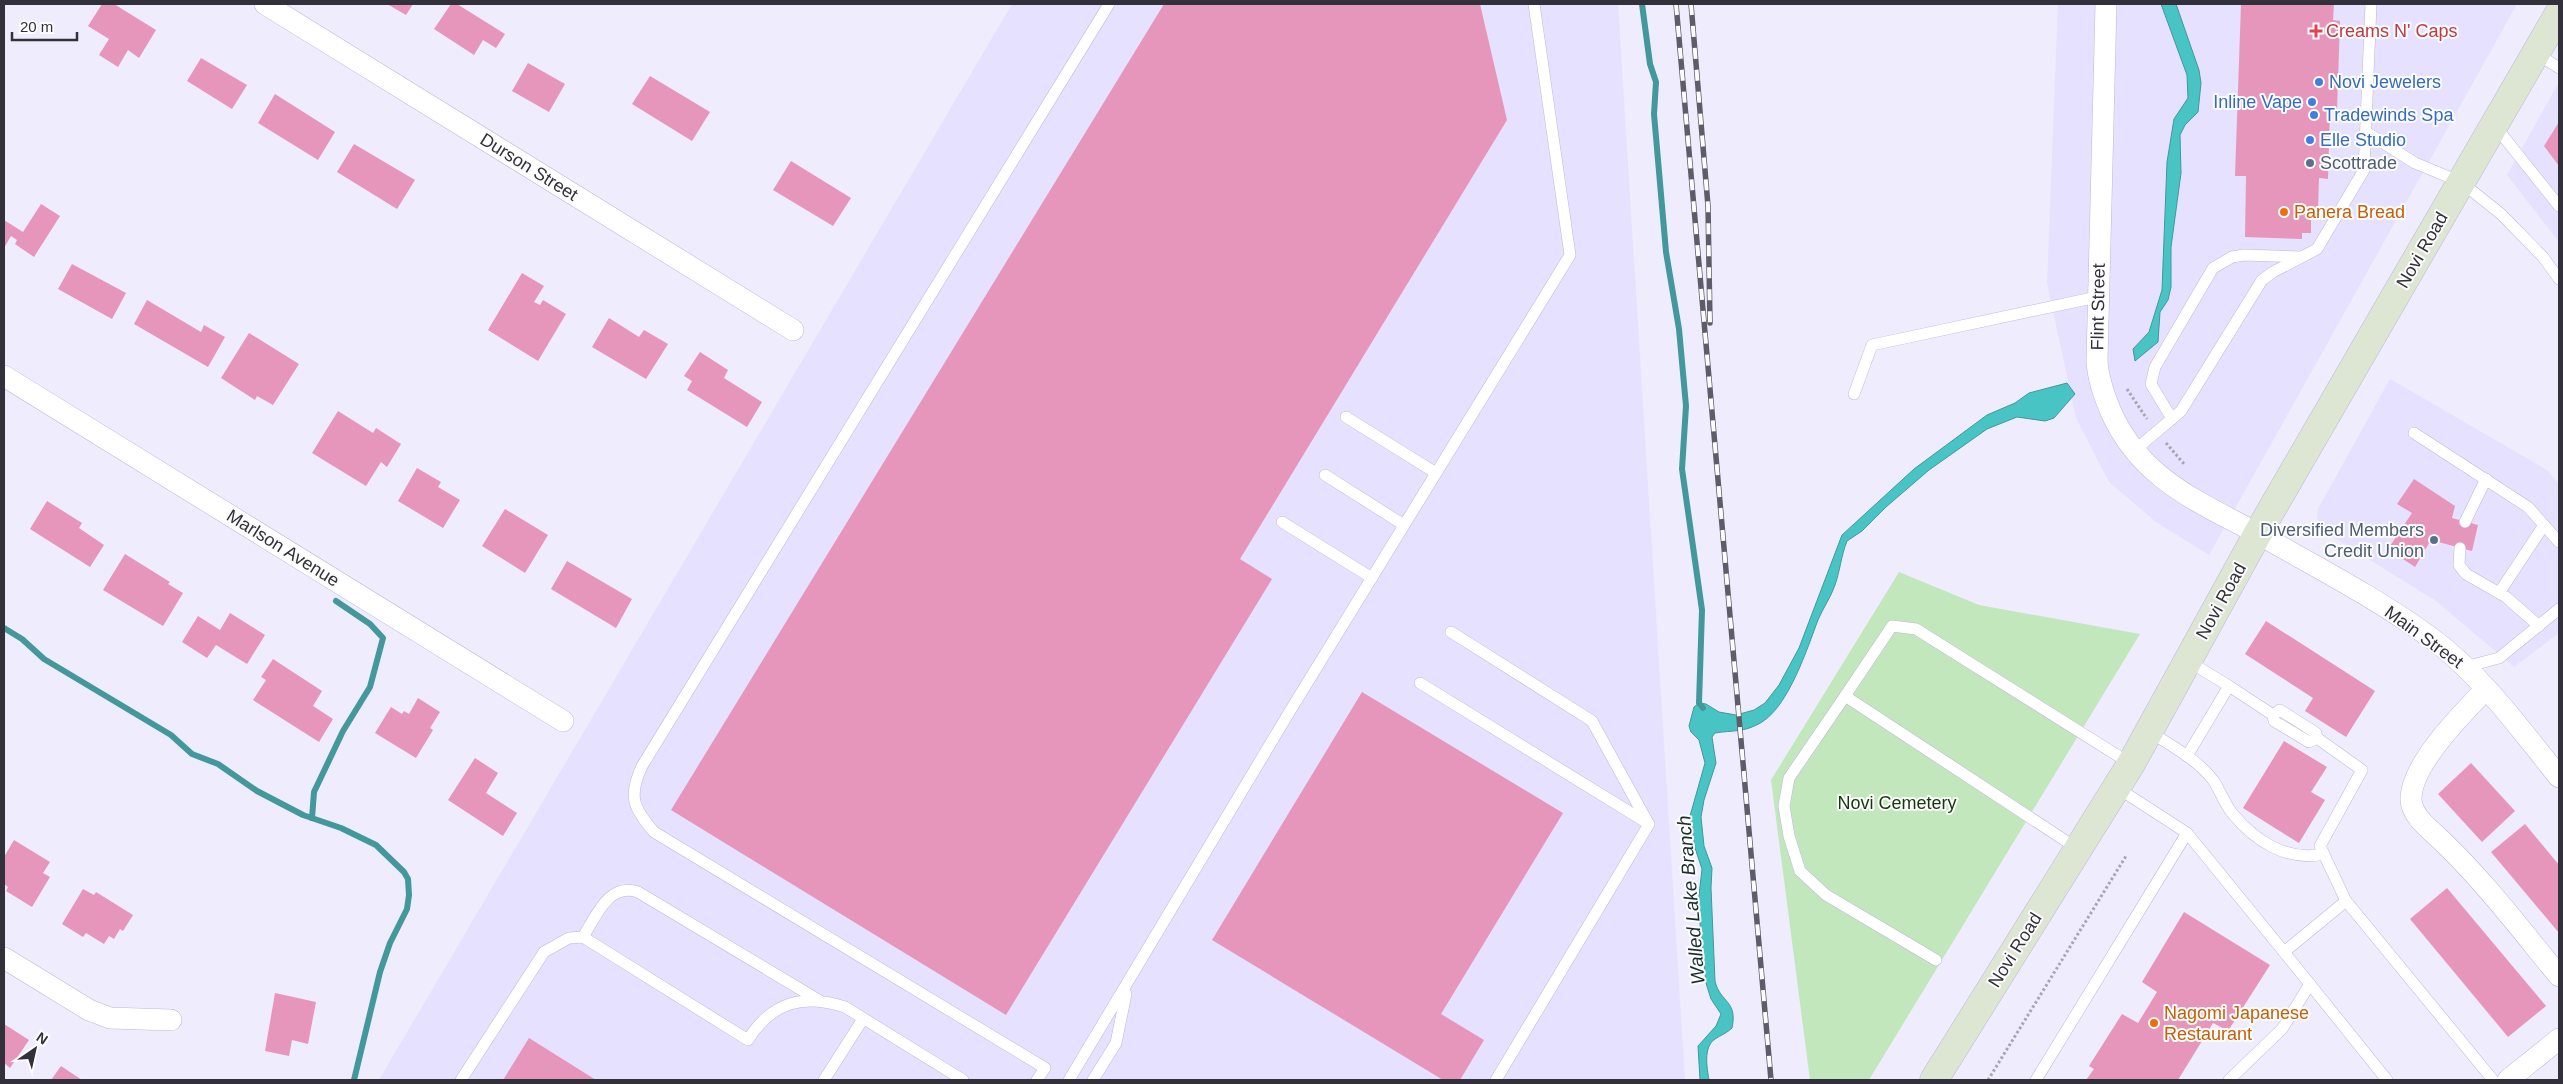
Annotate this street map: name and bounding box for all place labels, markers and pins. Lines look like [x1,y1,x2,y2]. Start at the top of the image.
place label: Creams N' Caps [2326,21,2457,41]
marker: Creams N' Caps [2310,25,2322,37]
place label: Novi Jewelers [2329,72,2441,92]
marker: Novi Jewelers [2313,76,2325,88]
place label: Inline Vape [2213,92,2302,112]
marker: Inline Vape [2306,96,2318,108]
place label: Tradewinds Spa [2324,105,2454,125]
marker: Tradewinds Spa [2308,109,2320,121]
place label: Elle Studio [2320,130,2406,150]
marker: Elle Studio [2304,134,2316,146]
place label: Scottrade [2320,153,2397,173]
marker: Scottrade [2304,157,2316,169]
place label: Panera Bread [2294,202,2405,222]
marker: Panera Bread [2278,206,2290,218]
place label: Diversified Members Credit Union [2260,520,2424,561]
marker: Diversified Members Credit Union [2428,534,2440,546]
place label: Nagomi Japanese Restaurant [2164,1003,2309,1044]
marker: Nagomi Japanese Restaurant [2148,1017,2160,1029]

